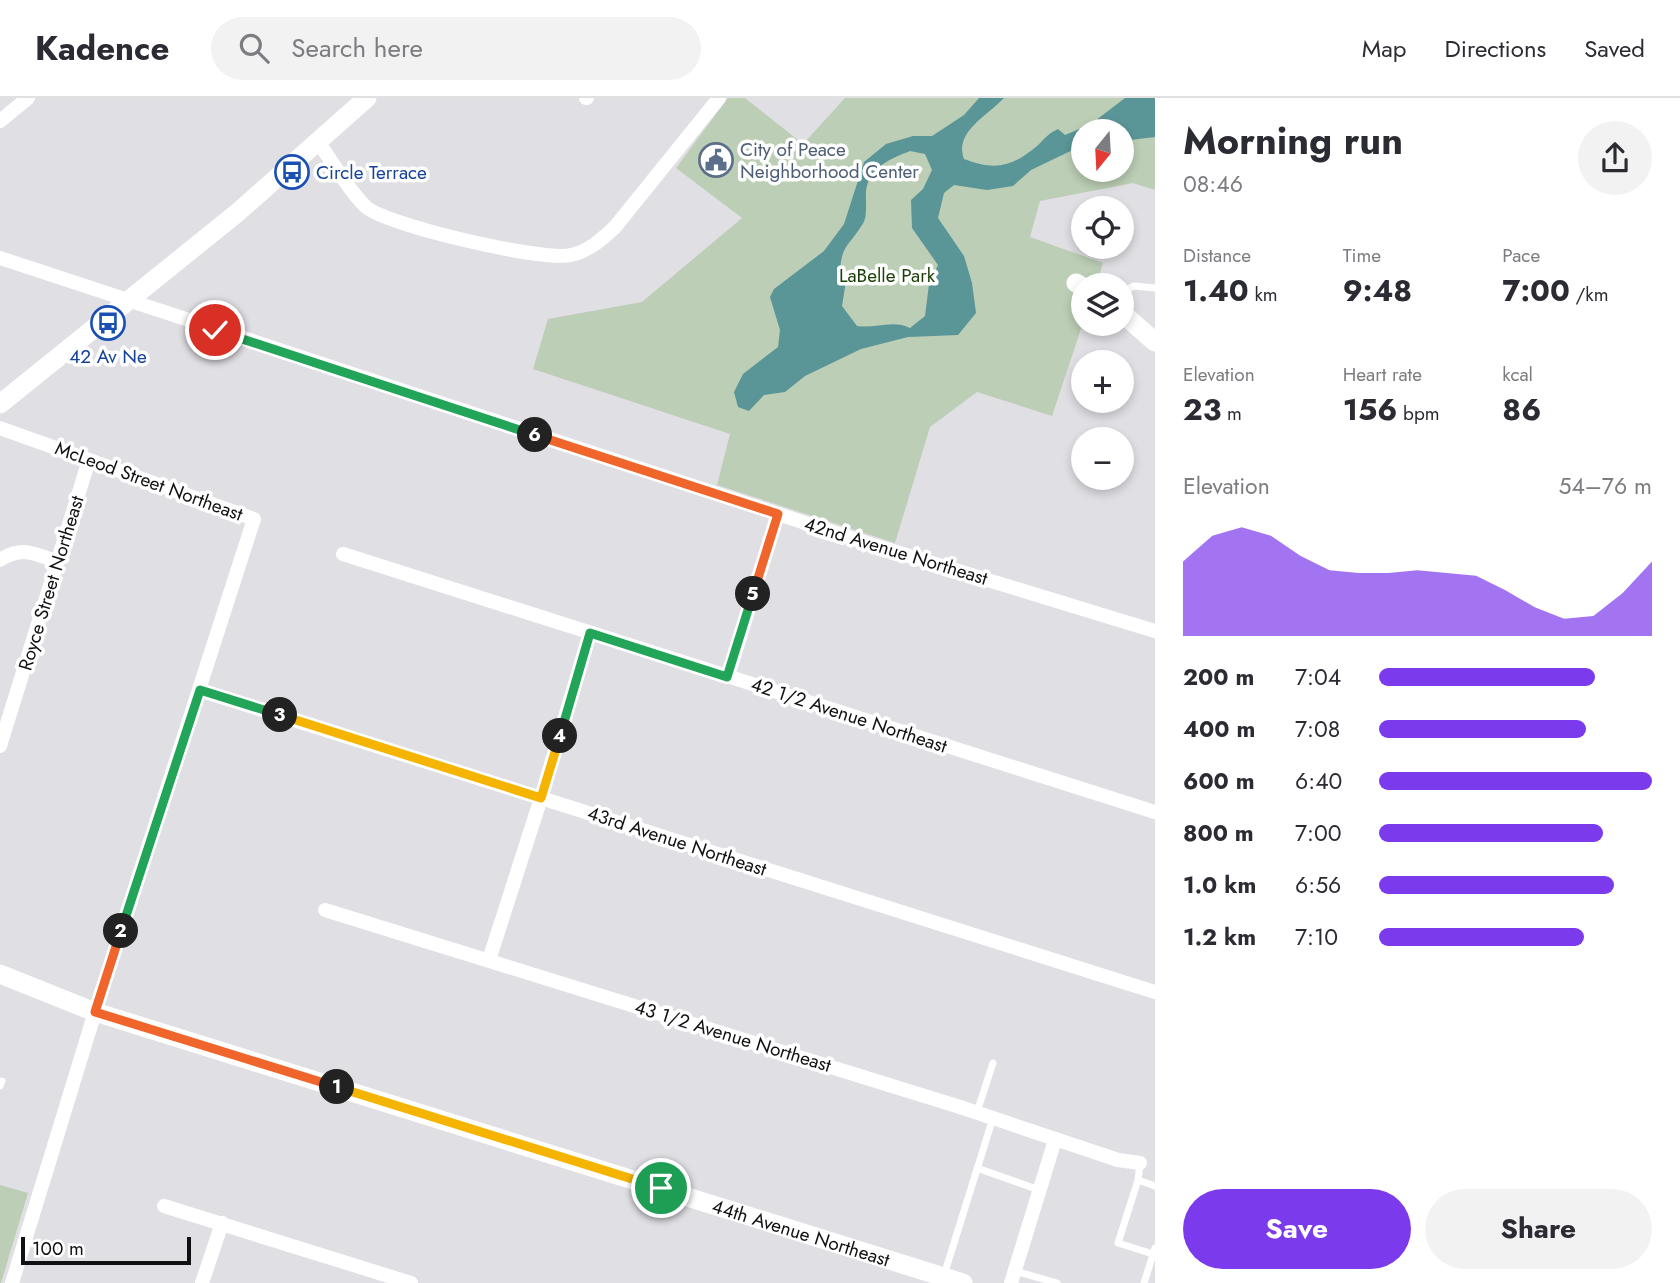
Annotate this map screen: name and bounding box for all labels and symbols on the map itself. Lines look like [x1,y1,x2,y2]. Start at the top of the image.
north arrow [1071,119,1134,182]
place label: City of Peace Neighborhood Center [740,136,919,185]
public building icon: City of Peace Neighborhood Center [697,141,735,179]
bus stop icon: Circle Terrace [273,153,311,191]
place label: Circle Terrace [316,159,427,186]
park label: LaBelle Park [839,262,936,289]
pin [185,300,245,360]
bus stop icon: 42 Av Ne [89,304,127,342]
place label: 42 Av Ne [69,343,147,370]
pin: 6 [518,418,552,452]
street label: McLeod Street Northeast [51,434,247,528]
street label: Royce Street Northeast [12,492,91,674]
street label: 42nd Avenue Northeast [801,510,991,592]
pin: 5 [736,576,770,612]
street label: 42 1/2 Avenue Northeast [748,671,951,760]
pin: 3 [262,698,298,732]
pin: 4 [542,718,578,754]
street label: 43rd Avenue Northeast [584,799,770,883]
pin: 2 [104,914,138,948]
street label: 43 1/2 Avenue Northeast [631,993,835,1079]
pin: 1 [320,1070,354,1104]
pin [631,1158,691,1218]
street label: 44th Avenue Northeast [709,1192,894,1273]
scale bar [21,1234,191,1266]

